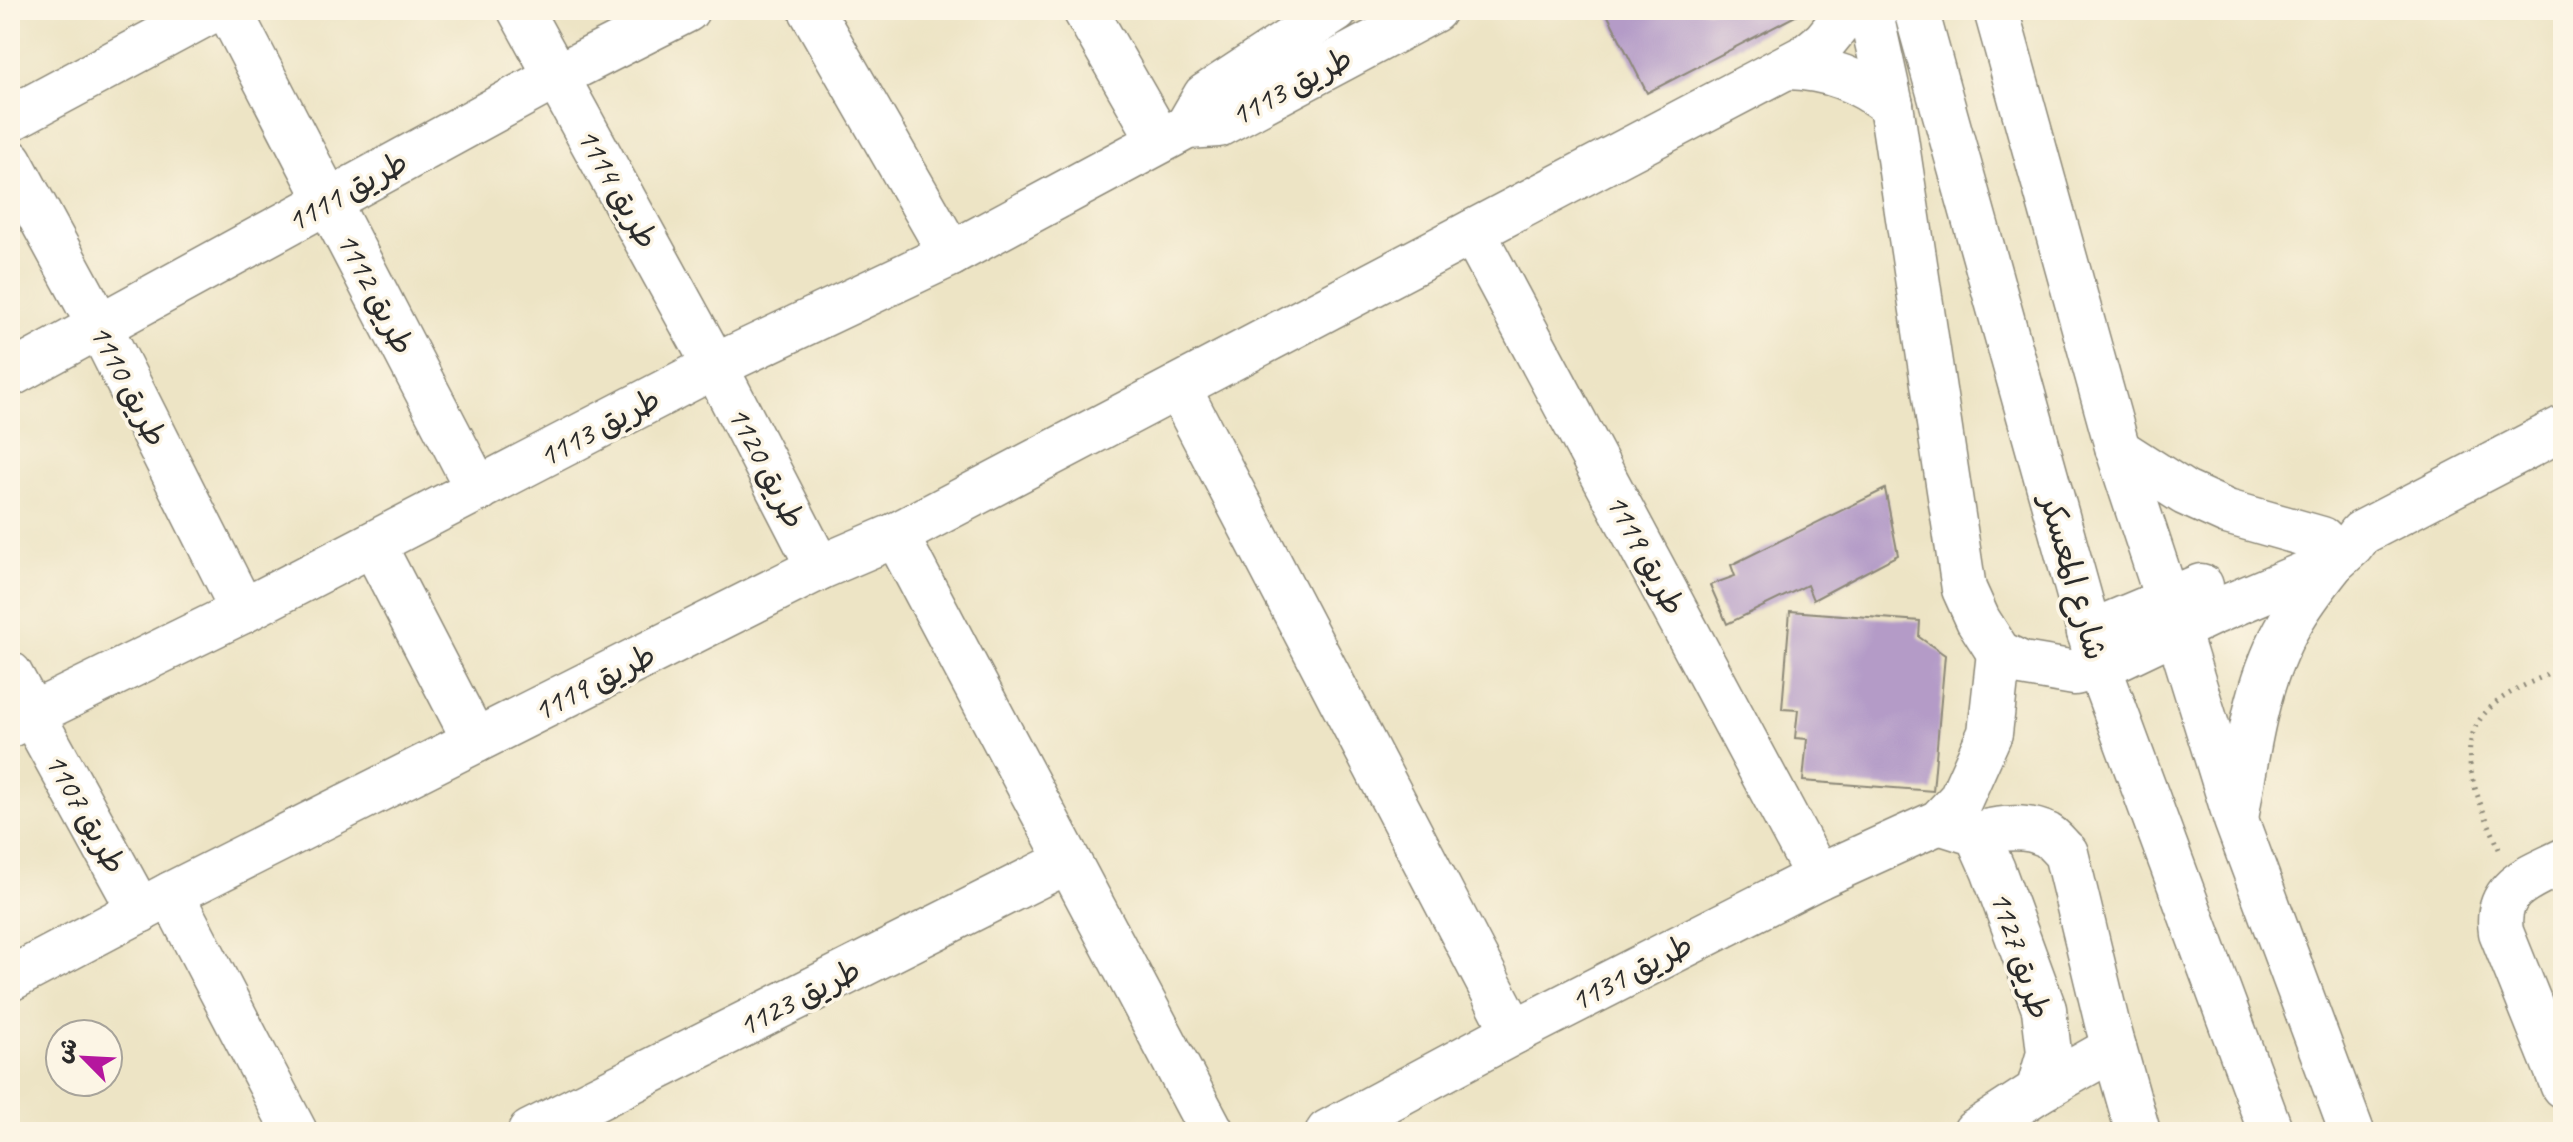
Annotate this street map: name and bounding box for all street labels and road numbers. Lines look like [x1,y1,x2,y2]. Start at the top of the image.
street label: طريق 1113 [1223,37,1359,136]
street label: طريق 1114 [567,120,668,256]
street label: طريق 1111 [279,141,415,242]
street label: طريق 1112 [327,225,424,362]
street label: طريق 1110 [80,317,177,454]
street label: طريق 1113 [531,378,667,477]
street label: طريق 1120 [718,399,815,536]
street label: طريق 1119 [1596,486,1695,622]
street label: شارع المعسكر [2028,487,2117,665]
street label: طريق 1119 [526,634,663,731]
street label: طريق 1107 [35,745,136,881]
street label: طريق 1127 [1981,886,2061,1025]
street label: طريق 1131 [1563,924,1700,1021]
street label: طريق 1123 [731,949,868,1046]

